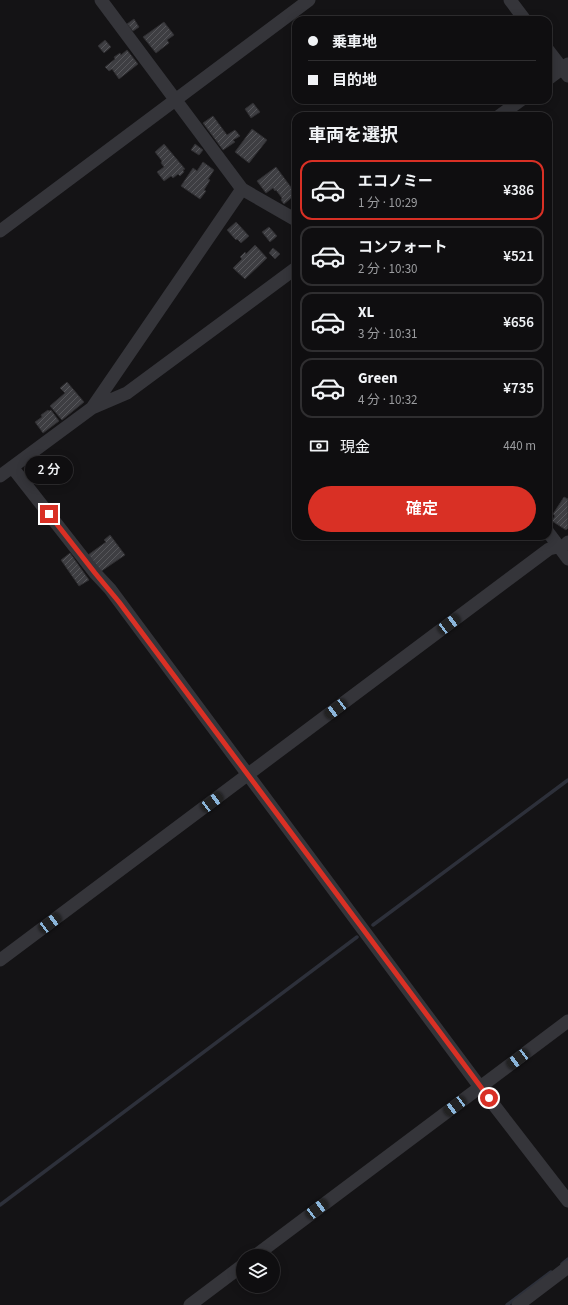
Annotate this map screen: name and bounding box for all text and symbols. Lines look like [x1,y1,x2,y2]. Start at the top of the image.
text: 乗車地 [332,32,377,53]
text: 目的地 [332,70,377,91]
text: 車両を選択 [308,123,398,148]
text: エコノミー [358,171,433,192]
icon: car [310,172,346,208]
text: ¥386 [503,180,534,201]
text: 1 分 · 10:29 [358,194,418,212]
text: コンフォート [358,237,448,258]
icon: car [310,238,346,274]
text: ¥521 [503,246,534,267]
text: 2 分 · 10:30 [358,260,418,278]
text: XL [358,302,374,323]
icon: car [310,304,346,340]
text: ¥656 [503,312,534,333]
text: 3 分 · 10:31 [358,325,418,343]
text: Green [358,368,398,389]
icon: car [310,370,346,406]
text: ¥735 [503,378,534,399]
text: 4 分 · 10:32 [358,391,418,409]
icon: cash [308,435,330,457]
text: 現金 [340,437,370,458]
text: 440 m [503,437,536,455]
callout: 2 分 [25,456,73,484]
text: 2 分 [38,461,60,479]
button: 確定 [308,486,536,532]
route end [40,505,58,523]
car [436,612,462,636]
car [323,697,349,721]
car [199,790,225,814]
car [37,911,63,935]
car [505,1047,531,1071]
route start [480,1089,498,1107]
car [442,1094,468,1118]
car [304,1197,330,1221]
map controls [236,1249,280,1293]
button: layers [236,1249,280,1293]

